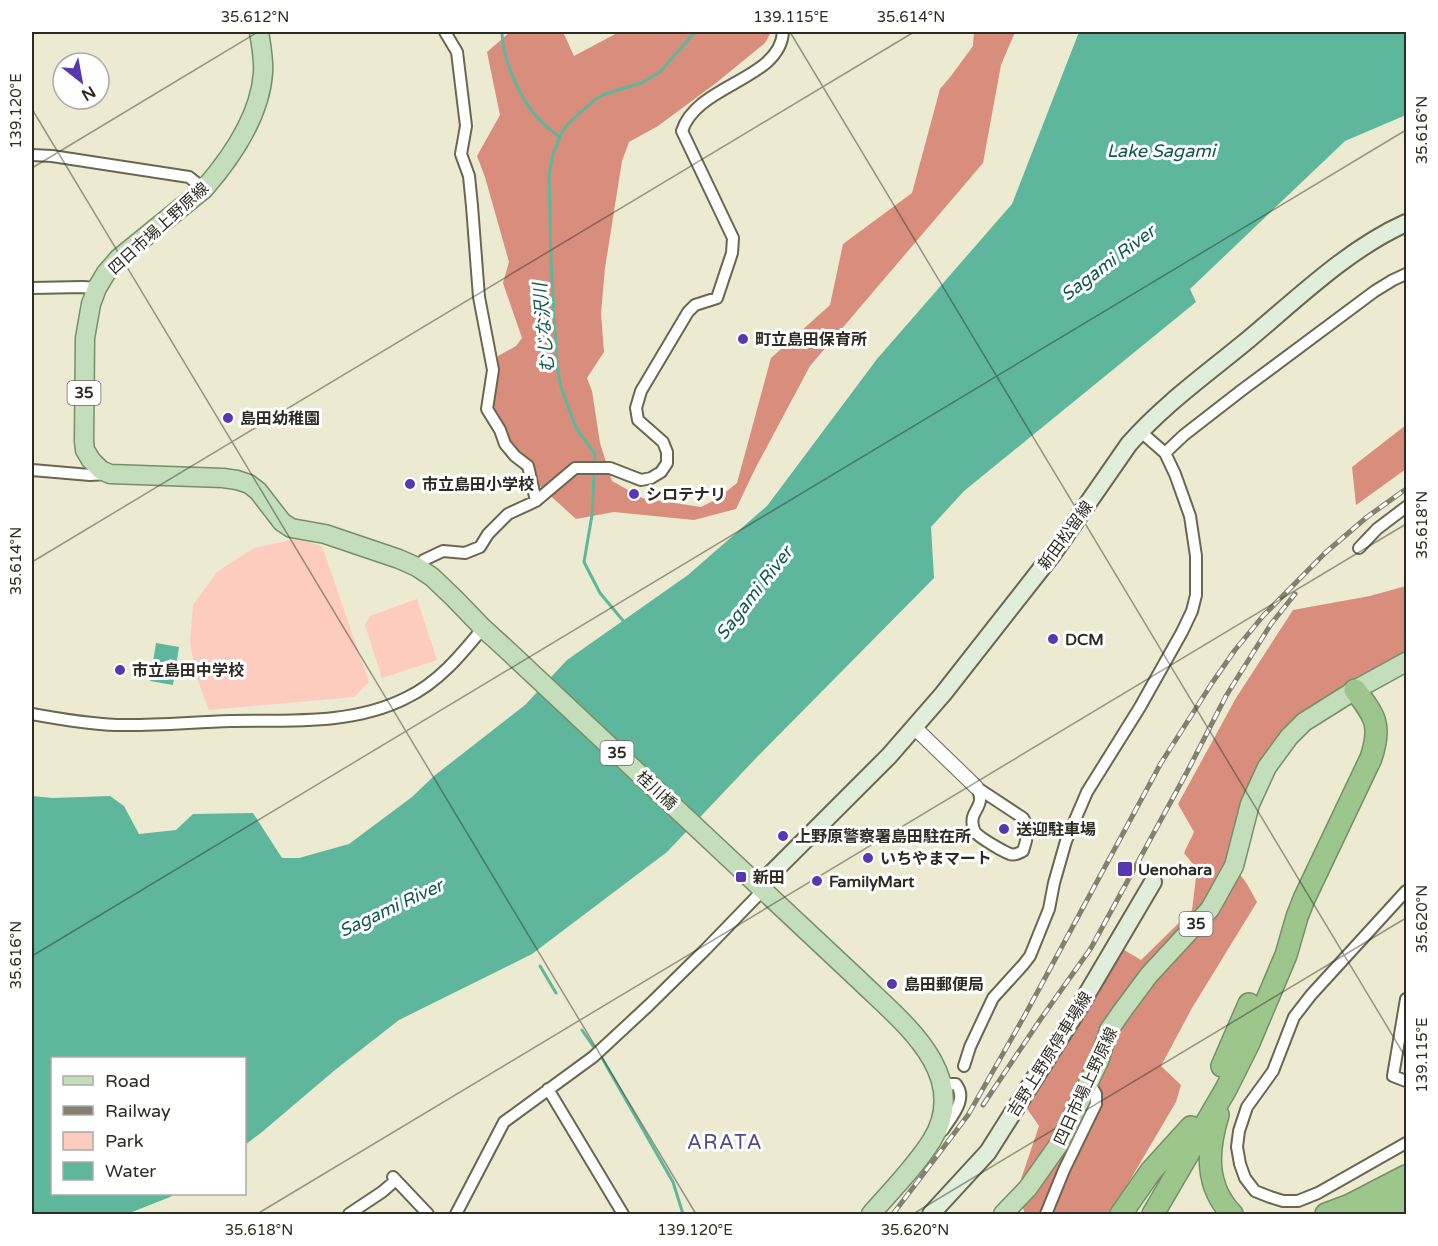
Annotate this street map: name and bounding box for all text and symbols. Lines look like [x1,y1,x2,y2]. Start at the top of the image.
text: 35.612°N [221,8,289,26]
text: 139.115°E [753,8,829,26]
text: 35.614°N [877,8,945,26]
north arrow [51,51,111,111]
text: 139.120°E [7,73,25,149]
text: N [78,81,99,105]
text: 35.616°N [1413,96,1431,164]
water label: Lake Sagami [1107,140,1218,162]
street label: 四日市場上野原線 [104,178,213,279]
water label: Sagami River [1057,219,1161,306]
water label: むじな沢川 [529,280,559,374]
place label: 町立島田保育所 [755,330,867,350]
marker: 町立島田保育所 [736,332,750,346]
road number: 35 [68,381,100,405]
place label: 島田幼稚園 [240,409,320,429]
marker: 島田幼稚園 [221,411,235,425]
place label: 市立島田小学校 [422,475,534,495]
marker: 市立島田小学校 [403,477,417,491]
place label: シロテナリ [646,485,726,505]
marker: シロテナリ [627,487,641,501]
text: 35.618°N [1413,491,1431,559]
street label: 新田松留線 [1034,497,1097,574]
text: 35.614°N [7,527,25,595]
water label: Sagami River [711,540,798,644]
place label: DCM [1065,630,1104,650]
marker: DCM [1046,632,1060,646]
place label: 市立島田中学校 [132,661,244,681]
marker: 市立島田中学校 [113,663,127,677]
road number: 35 [600,741,634,765]
street label: 桂川橋 [632,767,681,814]
place label: 送迎駐車場 [1016,820,1096,840]
marker: 送迎駐車場 [997,822,1011,836]
place label: 上野原警察署島田駐在所 [795,827,971,847]
marker: 上野原警察署島田駐在所 [776,829,790,843]
place label: いちやまマート [880,849,992,869]
marker: いちやまマート [861,851,875,865]
marker: Uenohara [1116,860,1134,878]
place label: Uenohara [1138,860,1212,880]
place label: 新田 [753,868,785,888]
marker: 新田 [734,870,748,884]
place label: FamilyMart [829,872,915,892]
water label: Sagami River [336,873,448,942]
marker: FamilyMart [810,874,824,888]
text: 35.620°N [1413,885,1431,953]
road number: 35 [1180,912,1212,936]
text: 35.616°N [7,921,25,989]
place label: 島田郵便局 [904,975,984,995]
marker: 島田郵便局 [885,977,899,991]
street label: 吉野上野原停車場線 [1003,988,1096,1121]
text: 139.115°E [1413,1017,1431,1093]
street label: 四日市場上野原線 [1050,1024,1122,1149]
legend [51,1057,246,1195]
text: Road [105,1070,150,1092]
text: Railway [105,1100,171,1122]
text: Park [105,1130,144,1152]
district label: ARATA [687,1131,763,1155]
text: Water [105,1160,156,1182]
text: 35.618°N [225,1221,293,1239]
text: 139.120°E [657,1221,733,1239]
text: 35.620°N [881,1221,949,1239]

